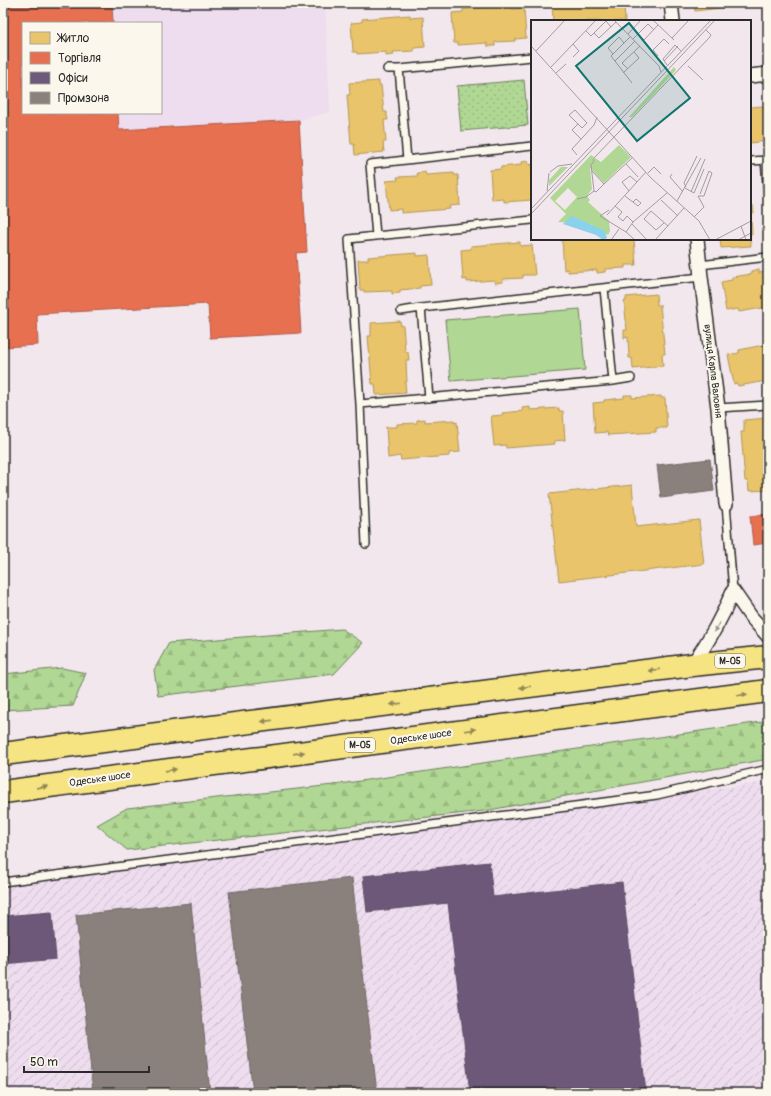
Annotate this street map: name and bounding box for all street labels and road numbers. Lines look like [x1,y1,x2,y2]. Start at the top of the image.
street label: вулиця Карпа Валовня [701,323,725,419]
road number: М-05 [715,654,745,668]
street label: Одеське шосе [390,727,452,747]
road number: М-05 [345,738,375,752]
street label: Одеське шосе [69,769,131,789]

